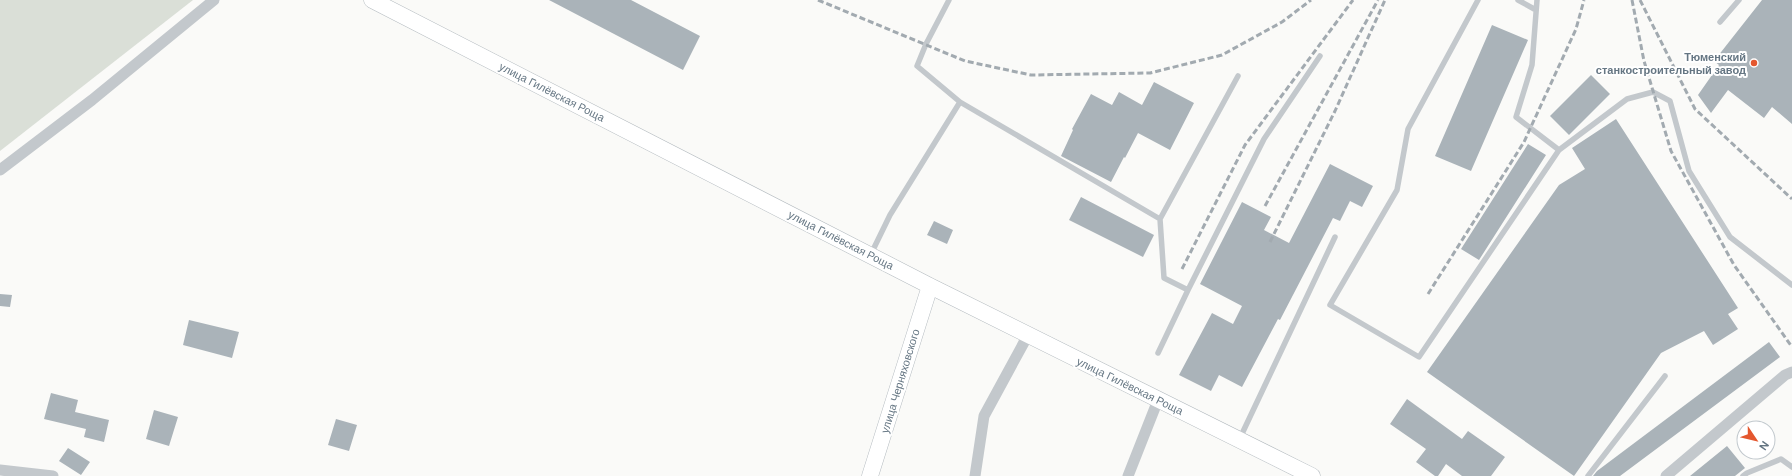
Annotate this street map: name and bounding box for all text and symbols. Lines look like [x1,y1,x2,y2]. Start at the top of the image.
place label: Тюменский станкостроительный завод [1596,50,1746,77]
marker: Тюменский станкостроительный завод [1749,58,1759,68]
street label: улица Гилёвская Роща [497,59,608,125]
street label: улица Гилёвская Роща [786,207,897,273]
street label: улица Черняховского [877,327,923,435]
street label: улица Гилёвская Роща [1075,354,1186,418]
north arrow [1736,420,1776,460]
text: N [1756,438,1772,453]

